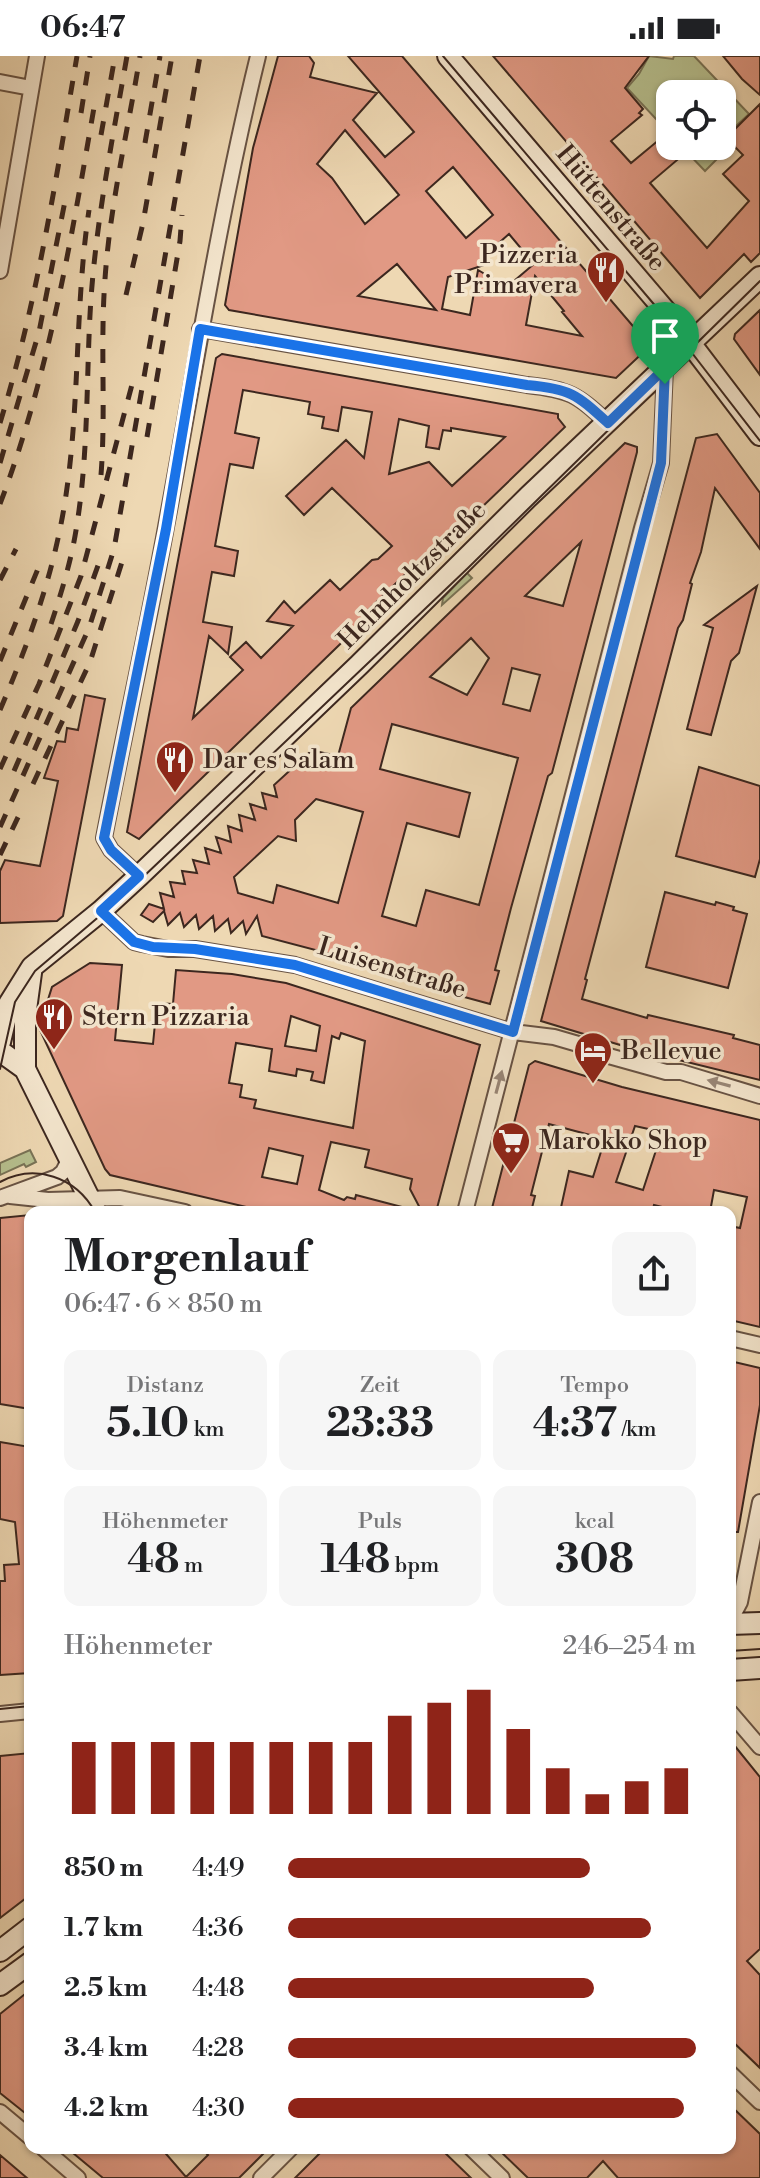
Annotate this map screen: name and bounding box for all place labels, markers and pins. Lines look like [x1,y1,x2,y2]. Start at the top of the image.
place label: Pizzeria Primavera [454,239,579,301]
restaurant icon: Pizzeria Primavera [585,249,627,304]
pin [631,302,699,384]
restaurant icon: Dar es Salam [154,739,196,794]
place label: Dar es Salam [203,744,355,776]
restaurant icon: Stern Pizzaria [33,996,75,1051]
place label: Stern Pizzaria [82,1001,250,1033]
hotel icon: Bellevue [572,1030,614,1085]
place label: Bellevue [620,1035,722,1067]
supermarket icon: Marokko Shop [490,1120,532,1175]
place label: Marokko Shop [539,1125,708,1157]

